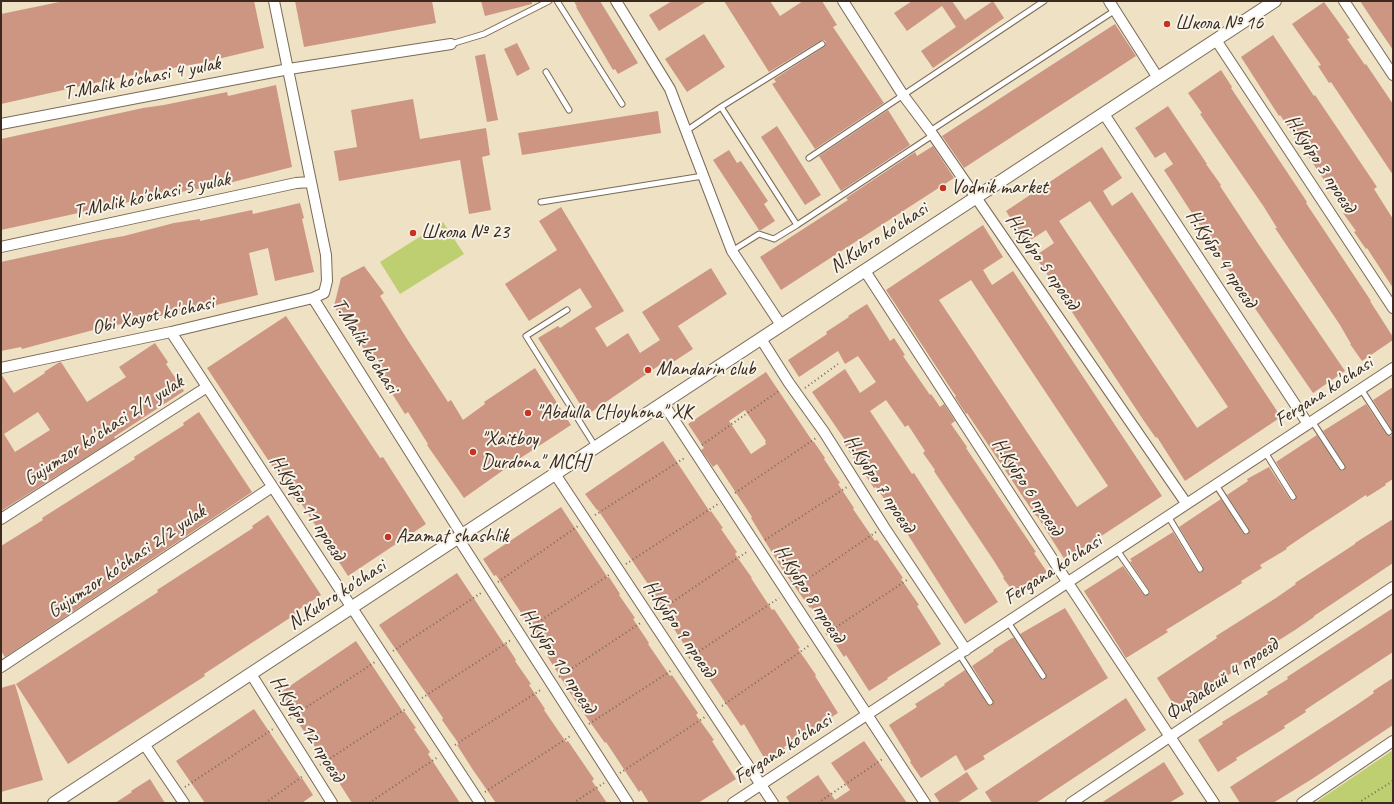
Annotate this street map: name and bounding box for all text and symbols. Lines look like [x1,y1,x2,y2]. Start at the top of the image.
place label: Школа № 16 [1175,12,1263,36]
marker: Школа № 16 [1162,19,1172,29]
street label: T.Malik ko'chasi 4 yulak [62,52,222,106]
street label: Н.Кубро 3 проезд [1279,110,1361,218]
street label: T.Malik ko'chasi 5 yulak [72,168,232,224]
place label: Vodnik market [951,176,1048,200]
marker: Vodnik market [938,183,948,193]
street label: N.Kubro ko'chasi [825,197,933,279]
street label: Н.Кубро 4 проезд [1180,205,1262,313]
street label: Н.Кубро 5 проезд [1000,209,1084,315]
place label: Школа № 23 [421,221,509,245]
marker: Школа № 23 [408,228,418,238]
street label: Obi Xayot ko'chasi [90,291,216,341]
street label: T.Malik ko'chasi [326,294,404,398]
street label: Fergana ko'chasi [1270,351,1378,433]
place label: Mandarin club [656,358,755,382]
marker: Mandarin club [643,365,653,375]
street label: Gujumzor ko'chasi 2/1 yulak [20,370,188,492]
place label: "Abdulla CHoyhona" XK [536,401,692,425]
marker: "Abdulla CHoyhona" XK [523,408,533,418]
place label: "Xaitboy Durdona" MCHJ [481,428,590,475]
street label: Н.Кубро 7 проезд [838,430,920,538]
street label: Н.Кубро 6 проезд [986,433,1068,541]
marker: "Xaitboy Durdona" MCHJ [468,447,478,457]
street label: Н.Кубро 11 проезд [264,451,350,565]
street label: Gujumzor ko'chasi 2/2 yulak [43,500,211,624]
place label: Azamat shashlik [396,525,508,549]
street label: Fergana ko'chasi [999,529,1107,611]
marker: Azamat shashlik [383,532,393,542]
street label: Н.Кубро 8 проезд [768,540,850,648]
street label: N.Kubro ko'chasi [283,554,391,636]
street label: Н.Кубро 9 проезд [638,576,720,682]
street label: Н.Кубро 10 проезд [515,604,601,718]
street label: Фирдавсий 4 проезд [1161,633,1283,727]
street label: Н.Кубро 12 проезд [265,671,349,787]
street label: Fergana ko'chasi [729,708,837,790]

